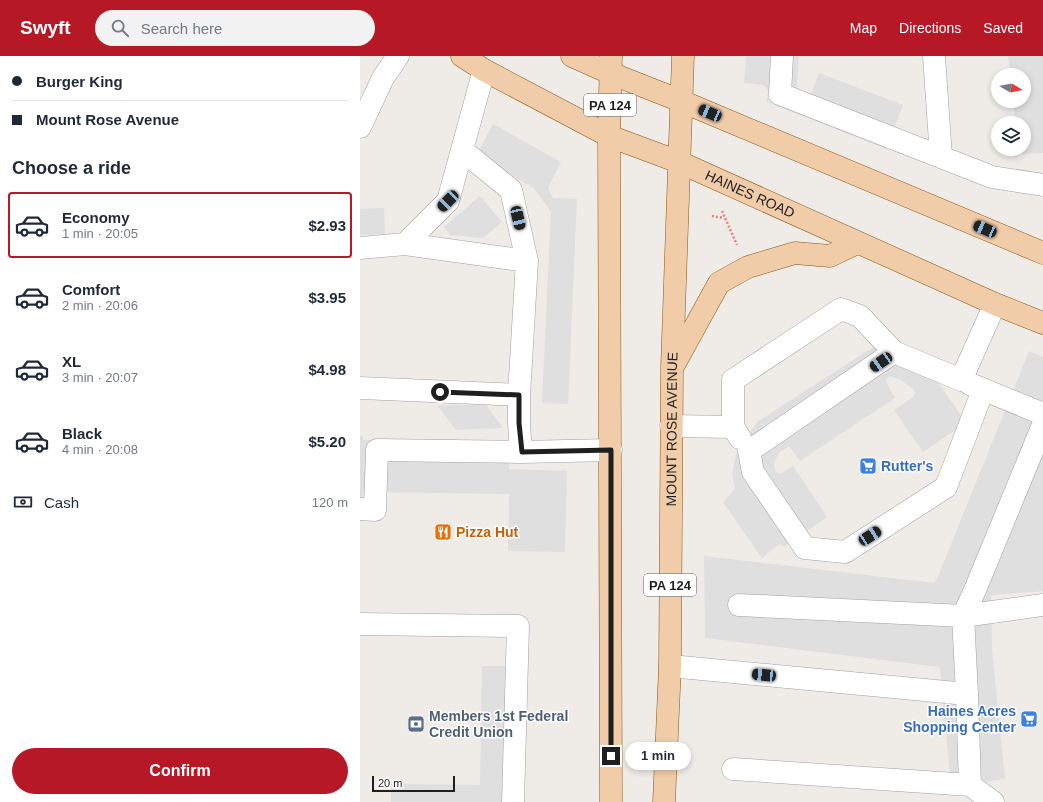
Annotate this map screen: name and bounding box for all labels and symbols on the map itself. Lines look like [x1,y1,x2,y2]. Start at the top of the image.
north arrow [991,68,1031,108]
road number: PA 124 [584,94,636,116]
car [697,103,723,123]
street label: HAINES ROAD [703,167,797,221]
car [435,188,461,214]
car [509,205,527,231]
car [972,219,998,239]
car [868,350,894,374]
street label: MOUNT ROSE AVENUE [663,352,681,506]
route start [431,383,449,401]
supermarket icon: Rutter's [858,456,878,476]
place label: Rutter's [881,458,934,474]
restaurant icon: Pizza Hut [433,522,453,542]
place label: Pizza Hut [456,524,519,540]
car [857,524,883,548]
road number: PA 124 [644,574,696,596]
car [752,668,776,682]
place label: Haines Acres Shopping Center [903,703,1017,735]
place label: Members 1st Federal Credit Union [429,708,568,740]
supermarket icon: Haines Acres Shopping Center [1019,709,1039,729]
bank icon: Members 1st Federal Credit Union [406,714,426,734]
callout: 1 min [625,742,691,770]
route end [602,747,620,765]
scale bar [372,774,455,793]

